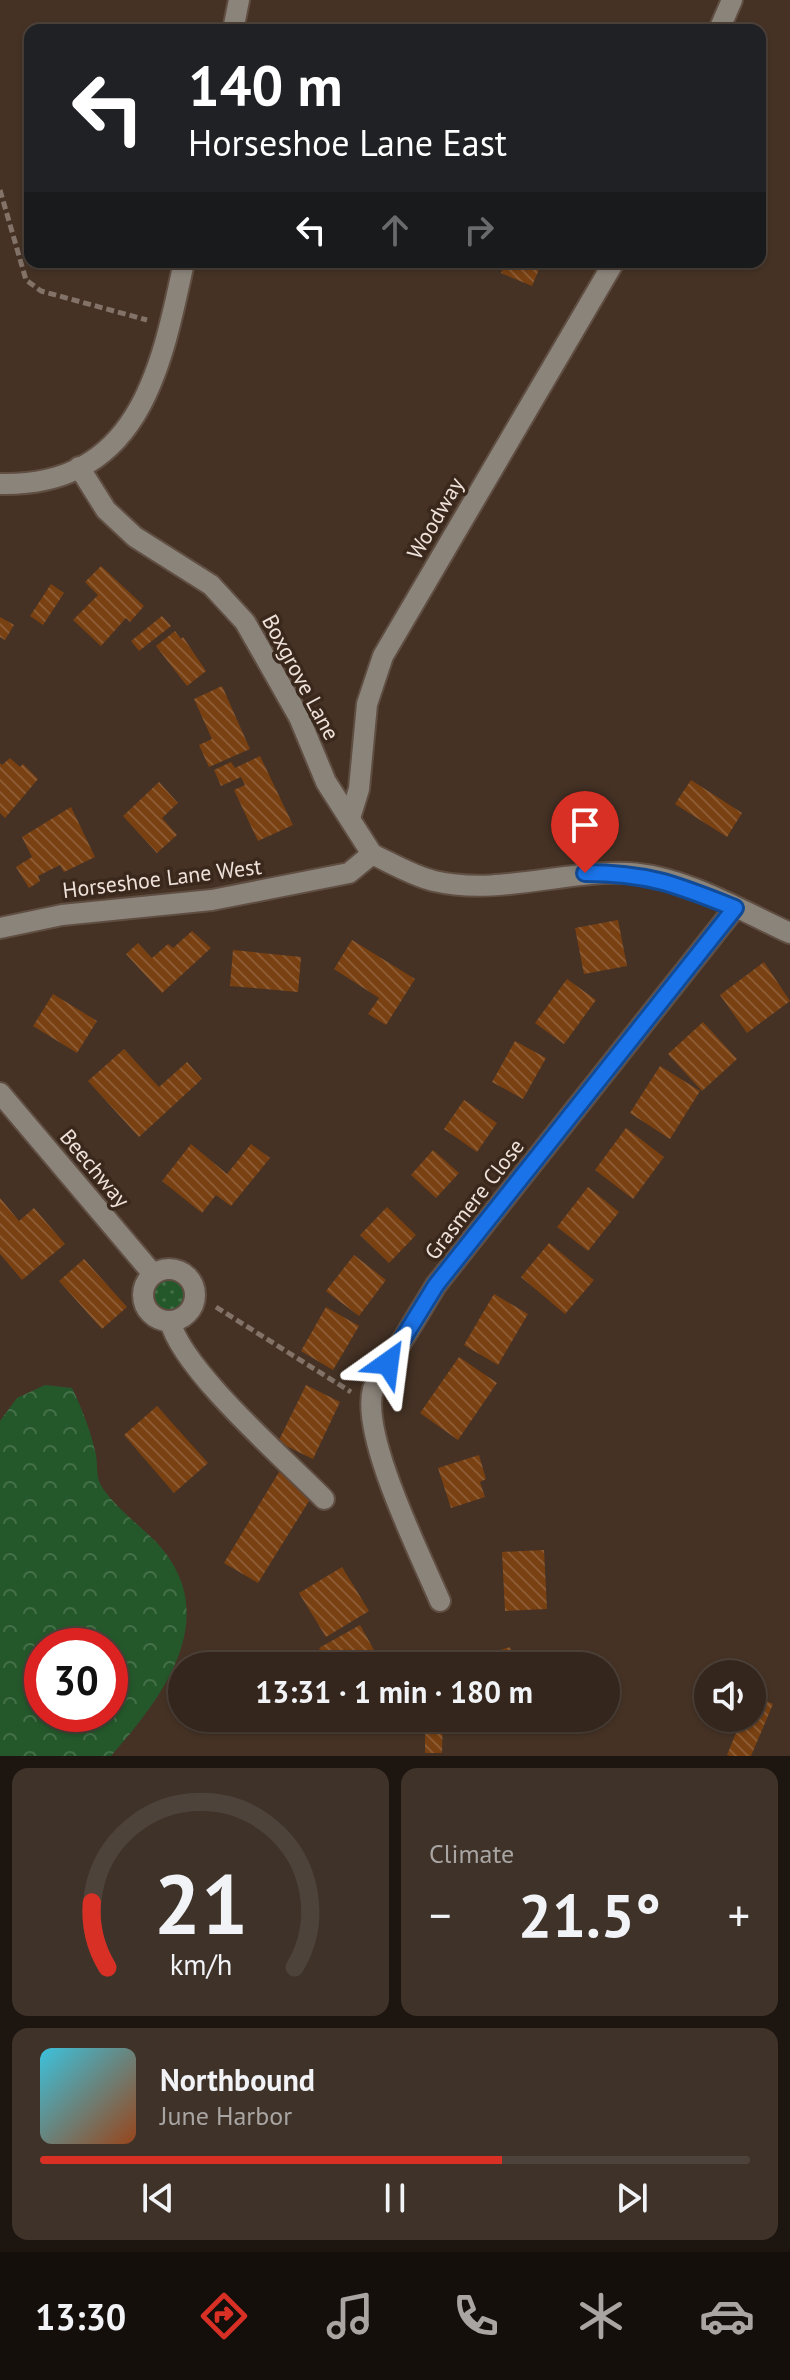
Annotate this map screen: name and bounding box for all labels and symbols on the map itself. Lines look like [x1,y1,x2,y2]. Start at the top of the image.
street label: Woodway [400,471,470,564]
street label: Boxgrove Lane [256,609,346,745]
pin [551,791,619,873]
street label: Horseshoe Lane West [61,852,264,904]
street label: Beechway [54,1123,136,1214]
street label: Grasmere Close [418,1133,530,1265]
position arrow [346,1321,430,1405]
speed limit sign: 30 [24,1628,128,1732]

